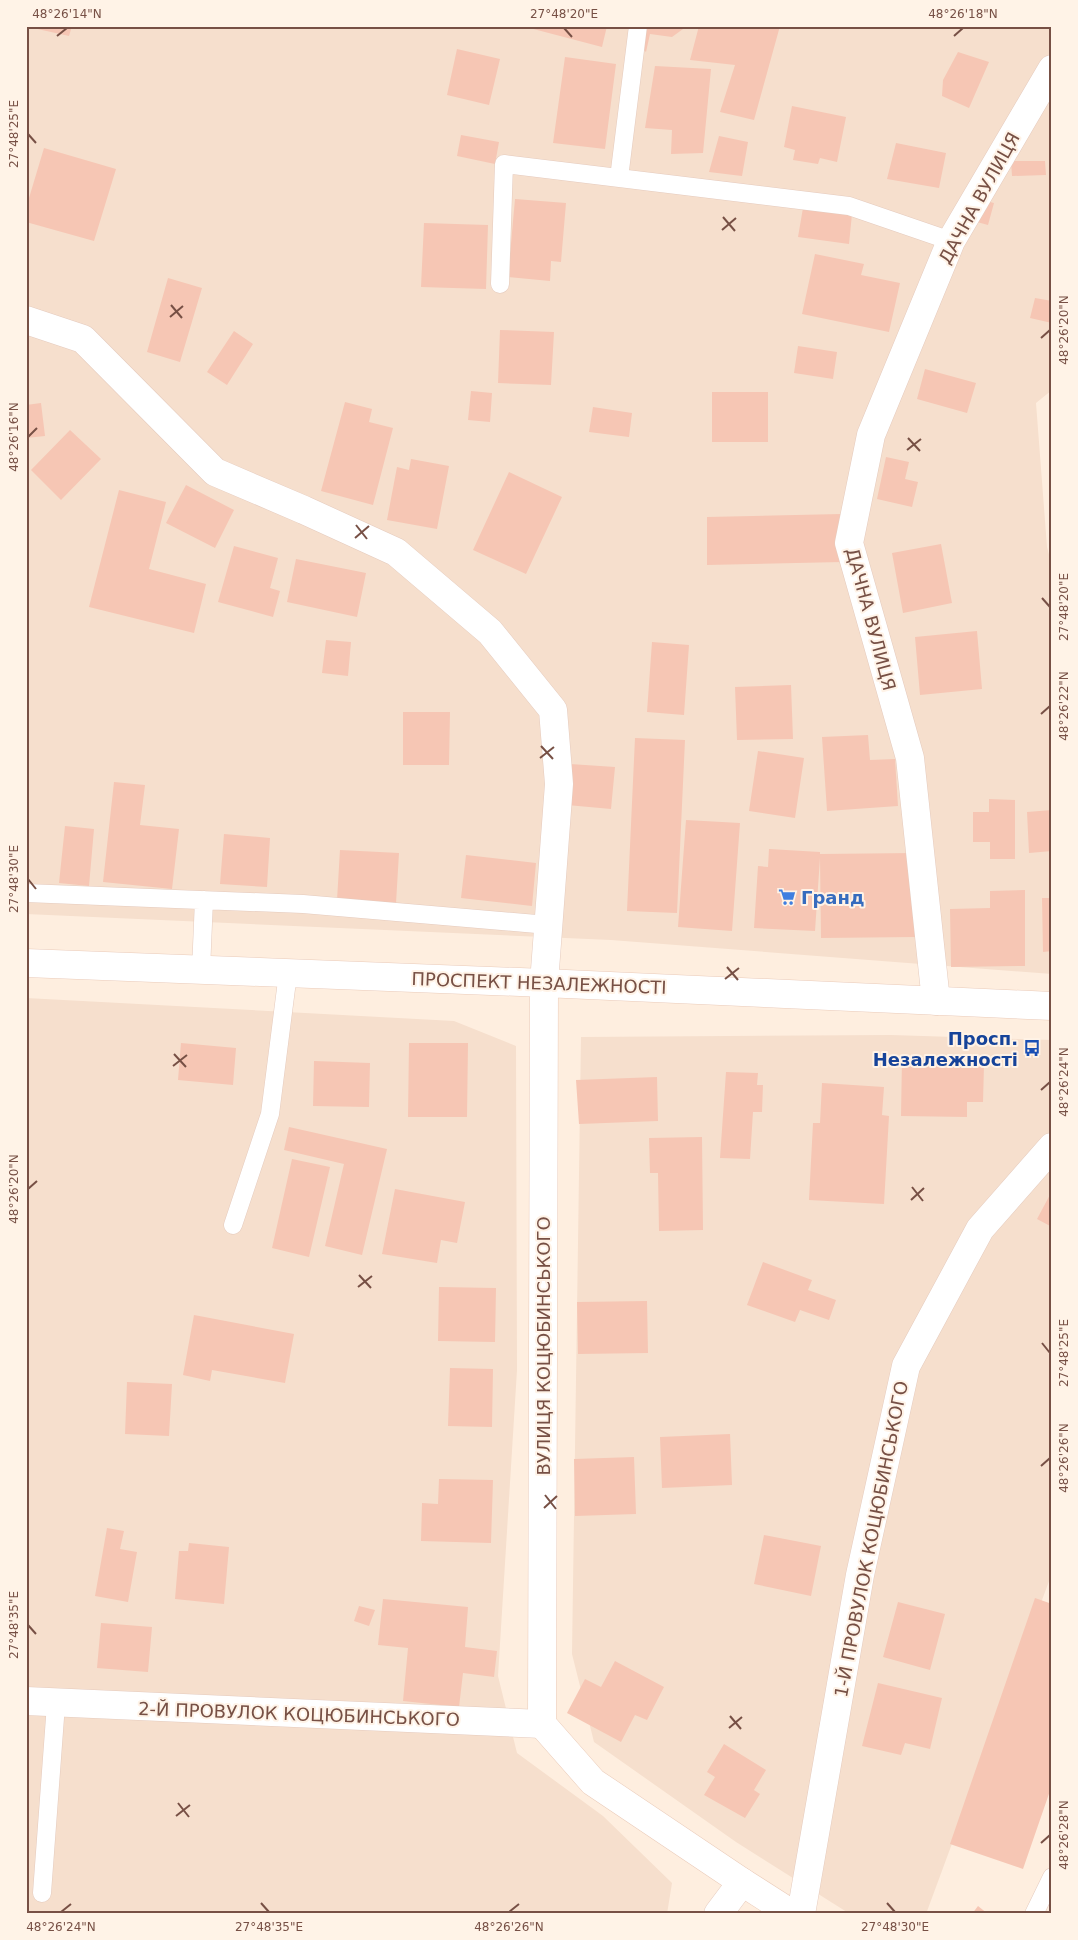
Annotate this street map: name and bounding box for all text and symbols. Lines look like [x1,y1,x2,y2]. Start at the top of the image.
text: 48°26'14"N [32,7,102,21]
text: 27°48'20"E [530,7,598,21]
text: 48°26'18"N [928,7,998,21]
text: 27°48'25"E [7,100,21,168]
street label: ДАЧНА ВУЛИЦЯ [934,129,1024,267]
text: 48°26'20"N [1057,295,1071,365]
text: 48°26'16"N [7,402,21,472]
street label: ДАЧНА ВУЛИЦЯ [842,545,900,693]
text: 27°48'20"E [1057,573,1071,641]
text: 48°26'22"N [1057,671,1071,741]
text: 27°48'30"E [7,845,21,913]
supermarket icon: Гранд [777,887,797,907]
place label: Гранд [801,887,864,908]
street label: ПРОСПЕКТ НЕЗАЛЕЖНОСТІ [411,968,667,998]
place label: Просп. Незалежності [873,1028,1018,1070]
bus stop icon: Просп. Незалежності [1022,1038,1042,1058]
text: 48°26'24"N [1057,1047,1071,1117]
text: 48°26'20"N [7,1154,21,1224]
street label: ВУЛИЦЯ КОЦЮБИНСЬКОГО [533,1216,554,1476]
text: 27°48'25"E [1057,1319,1071,1387]
street label: 1-Й ПРОВУЛОК КОЦЮБИНСЬКОГО [830,1379,912,1699]
text: 48°26'26"N [1057,1423,1071,1493]
text: 27°48'35"E [7,1591,21,1659]
street label: 2-Й ПРОВУЛОК КОЦЮБИНСЬКОГО [138,1698,460,1730]
text: 48°26'28"N [1057,1800,1071,1870]
text: 48°26'24"N [26,1920,96,1934]
text: 27°48'35"E [235,1920,303,1934]
text: 48°26'26"N [474,1920,544,1934]
text: 27°48'30"E [861,1920,929,1934]

